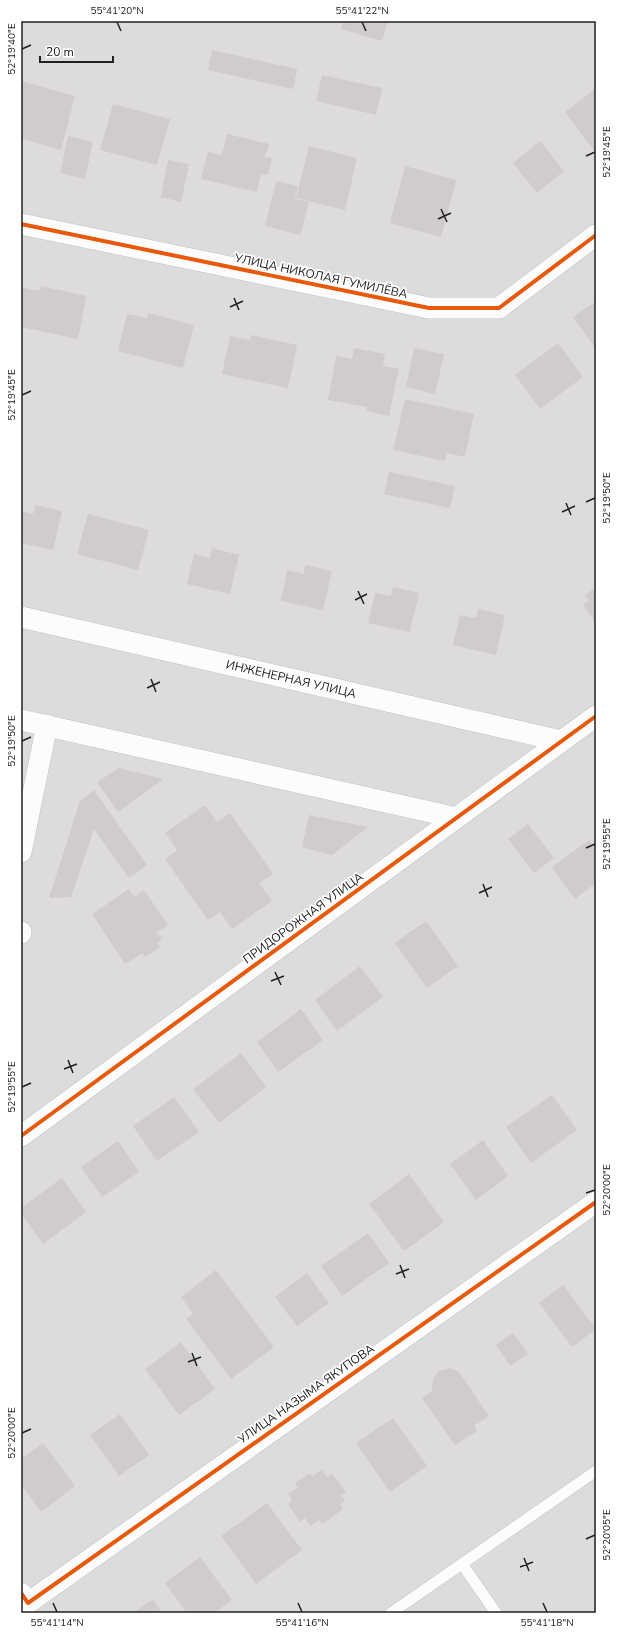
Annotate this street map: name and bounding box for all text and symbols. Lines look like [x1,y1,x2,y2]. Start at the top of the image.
text: 55°41'20"N [90,4,144,18]
text: 55°41'22"N [335,4,389,18]
text: 52°19'40"E [5,23,19,75]
scale bar [40,38,113,64]
text: 20 m [46,44,74,60]
text: 52°19'45"E [600,126,614,178]
street label: УЛИЦА НИКОЛАЯ ГУМИЛЁВА [232,250,409,302]
text: 52°19'45"E [5,369,19,421]
text: 52°19'50"E [600,472,614,524]
street label: ИНЖЕНЕРНАЯ УЛИЦА [224,656,358,702]
text: 52°19'50"E [5,715,19,767]
text: 52°19'55"E [600,818,614,870]
street label: ПРИДОРОЖНАЯ УЛИЦА [240,869,367,967]
text: 52°19'55"E [5,1061,19,1113]
text: 52°20'00"E [600,1164,614,1216]
street label: УЛИЦА НАЗЫМА ЯКУПОВА [234,1341,378,1448]
text: 52°20'00"E [5,1407,19,1459]
text: 52°20'05"E [600,1509,614,1561]
text: 55°41'14"N [30,1616,84,1630]
text: 55°41'16"N [275,1616,329,1630]
text: 55°41'18"N [520,1616,574,1630]

